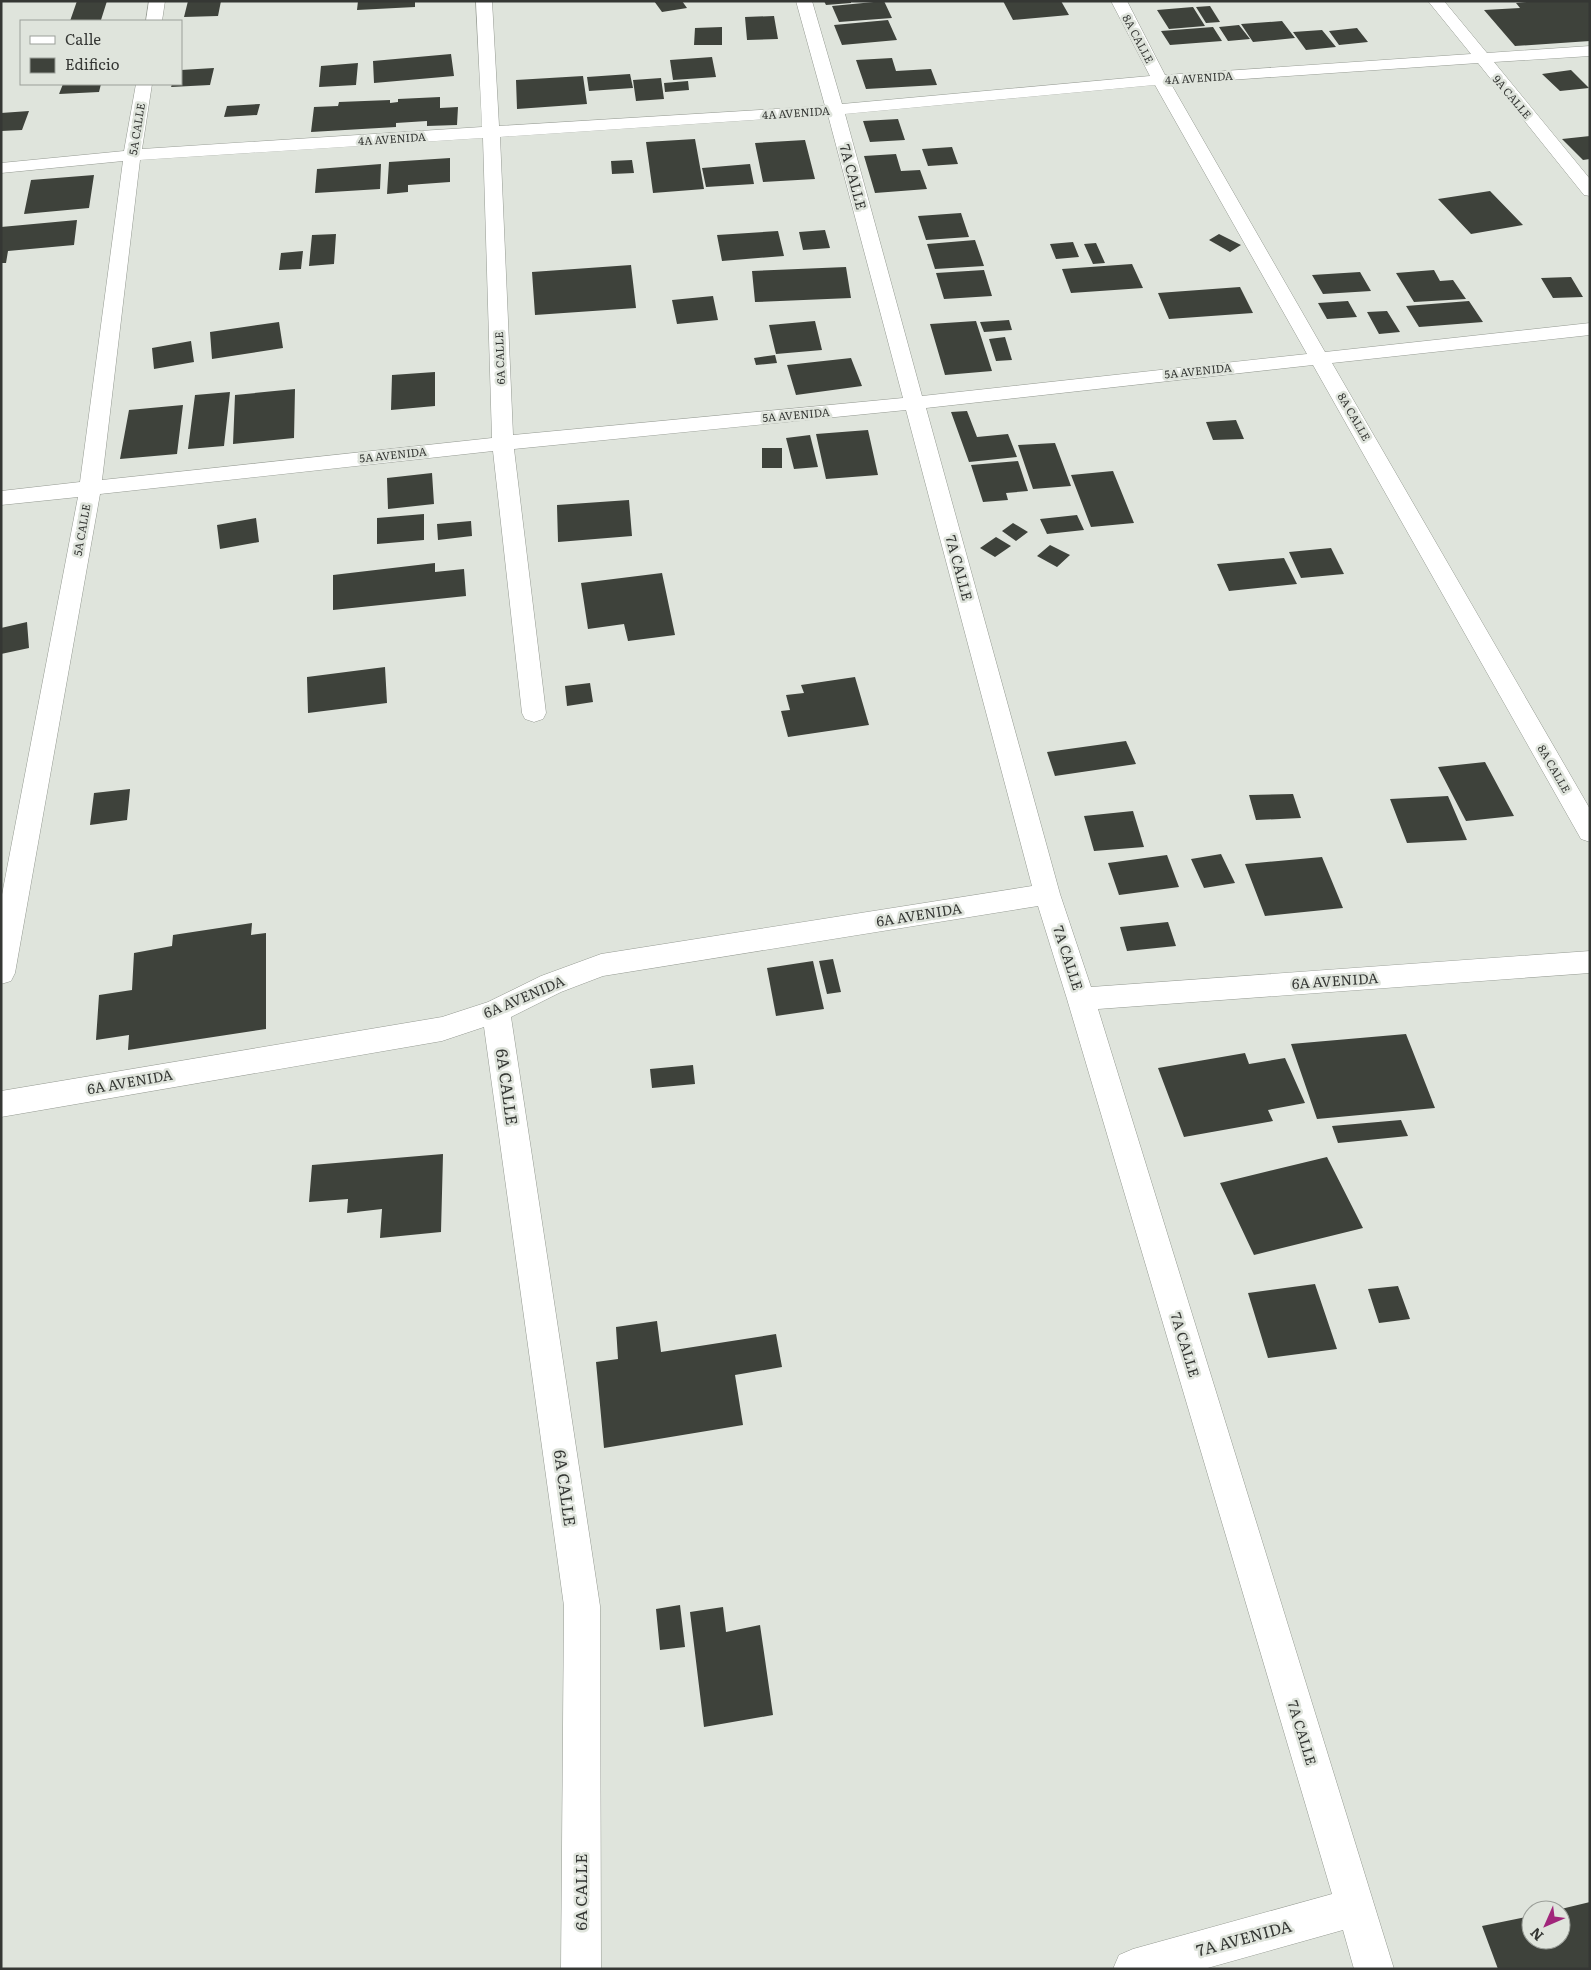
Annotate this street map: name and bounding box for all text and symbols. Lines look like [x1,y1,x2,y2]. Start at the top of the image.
street label: 8A CALLE [1119,11,1158,66]
legend [20,20,182,85]
text: Calle [65,27,101,50]
text: Edificio [65,52,120,75]
street label: 4A AVENIDA [1164,67,1233,87]
street label: 9A CALLE [1490,71,1536,122]
street label: 5A CALLE [124,102,148,156]
street label: 4A AVENIDA [761,102,830,122]
street label: 4A AVENIDA [357,128,426,148]
street label: 7A CALLE [836,142,872,212]
street label: 6A CALLE [490,331,508,385]
street label: 5A AVENIDA [1163,359,1232,381]
street label: 8A CALLE [1335,390,1375,443]
street label: 5A AVENIDA [762,403,830,425]
street label: 5A AVENIDA [358,443,427,465]
street label: 5A CALLE [69,503,93,557]
street label: 7A CALLE [942,533,978,603]
street label: 8A CALLE [1535,742,1575,795]
street label: 6A AVENIDA [875,897,964,931]
street label: 7A CALLE [1049,923,1089,993]
street label: 6A AVENIDA [1291,967,1379,993]
street label: 6A AVENIDA [480,970,568,1022]
street label: 6A CALLE [491,1047,525,1127]
street label: 6A AVENIDA [86,1064,175,1098]
street label: 7A CALLE [1167,1310,1205,1380]
street label: 6A CALLE [549,1448,583,1528]
street label: 7A CALLE [1284,1698,1322,1768]
street label: 6A CALLE [568,1854,592,1930]
north arrow [1521,1900,1571,1950]
street label: 7A AVENIDA [1193,1913,1294,1961]
text: N [1525,1923,1547,1946]

